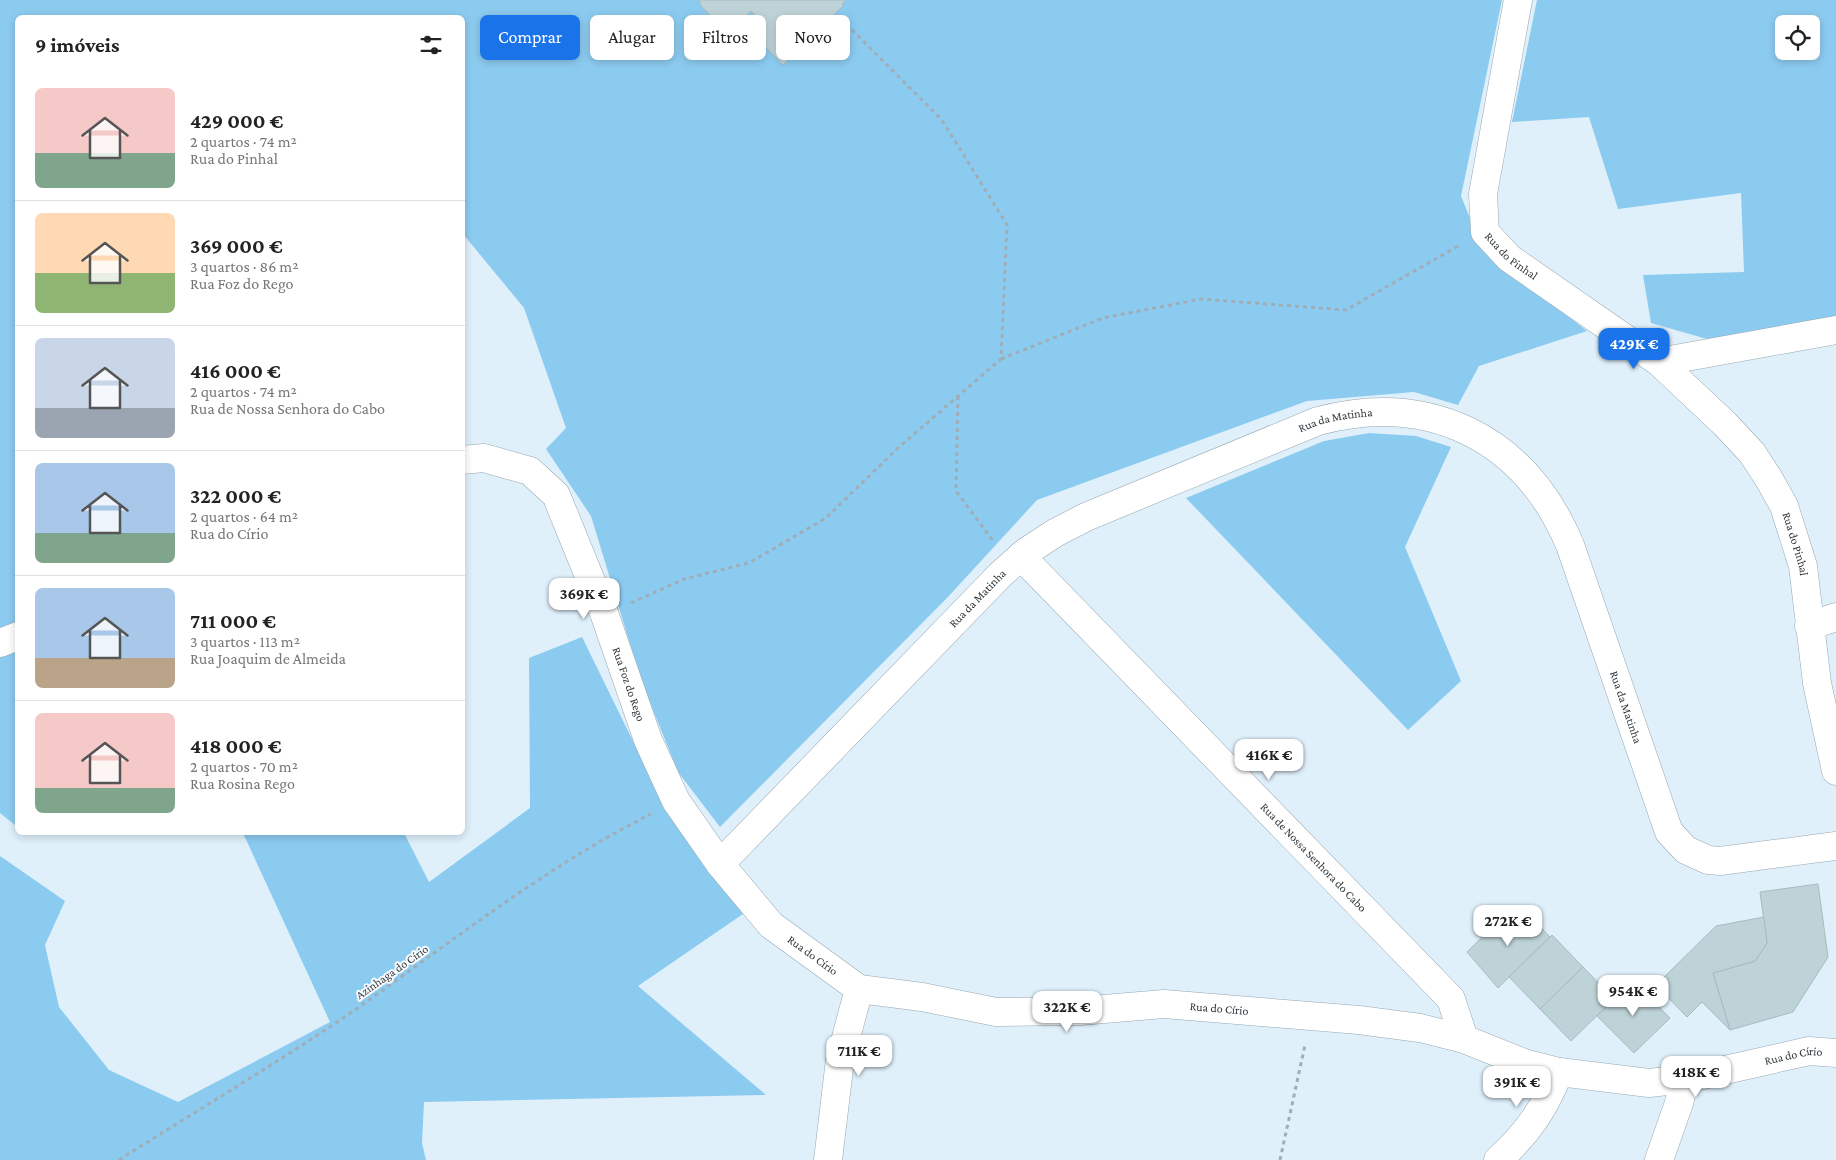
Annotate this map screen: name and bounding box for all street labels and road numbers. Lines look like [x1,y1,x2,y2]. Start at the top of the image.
street label: Rua do Pinhal [1482,229,1540,283]
street label: Rua da Matinha [1296,405,1373,435]
street label: Rua do Pinhal [1779,510,1811,577]
street label: Rua da Matinha [946,566,1009,630]
street label: Rua Foz do Rego [609,645,648,723]
street label: Rua da Matinha [1607,669,1645,746]
street label: Rua de Nossa Senhora do Cabo [1258,800,1370,915]
street label: Rua do Círio [785,932,841,978]
street label: Azinhaga do Círio [353,942,431,1002]
street label: Rua do Círio [1189,999,1249,1018]
street label: Rua do Círio [1763,1044,1823,1068]

